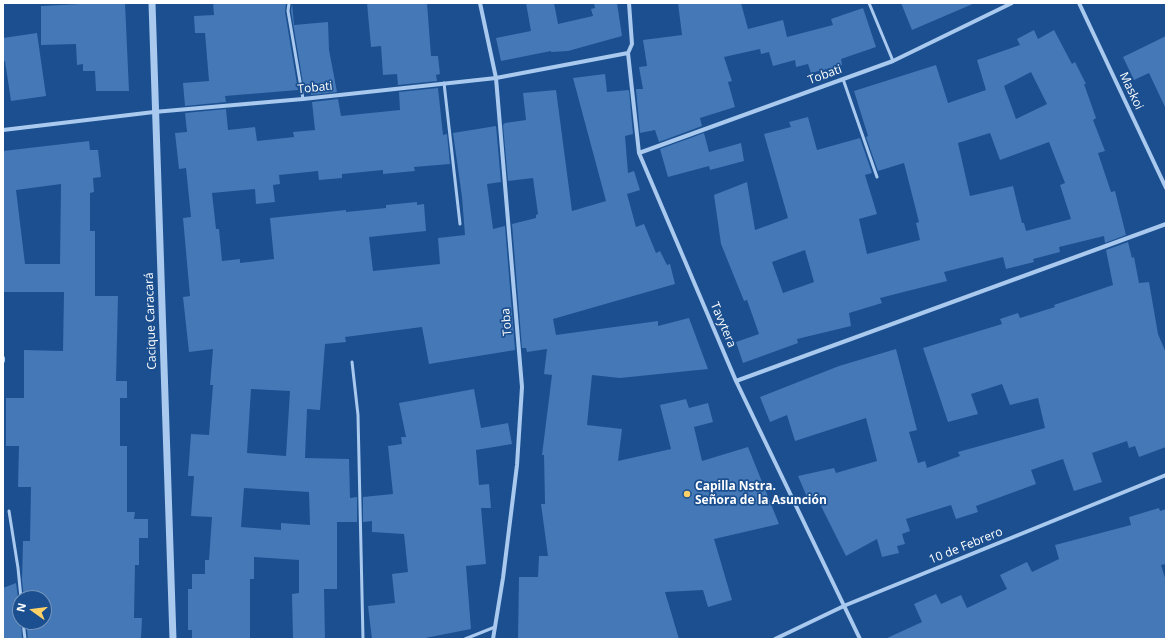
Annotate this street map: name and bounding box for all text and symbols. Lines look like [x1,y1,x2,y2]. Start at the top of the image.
street label: Tobati [806,62,844,88]
street label: Maskoi [1116,70,1146,112]
street label: Tobati [297,79,333,97]
street label: Cacique Caracará [142,272,160,370]
street label: Tavytera [707,300,739,350]
street label: Toba [499,308,515,336]
place label: Capilla Nstra. Señora de la Asunción [695,480,827,508]
marker: Capilla Nstra. Señora de la Asunción [682,489,692,499]
street label: 10 de Febrero [927,525,1005,567]
north arrow [12,590,52,630]
text: N [12,601,29,613]

